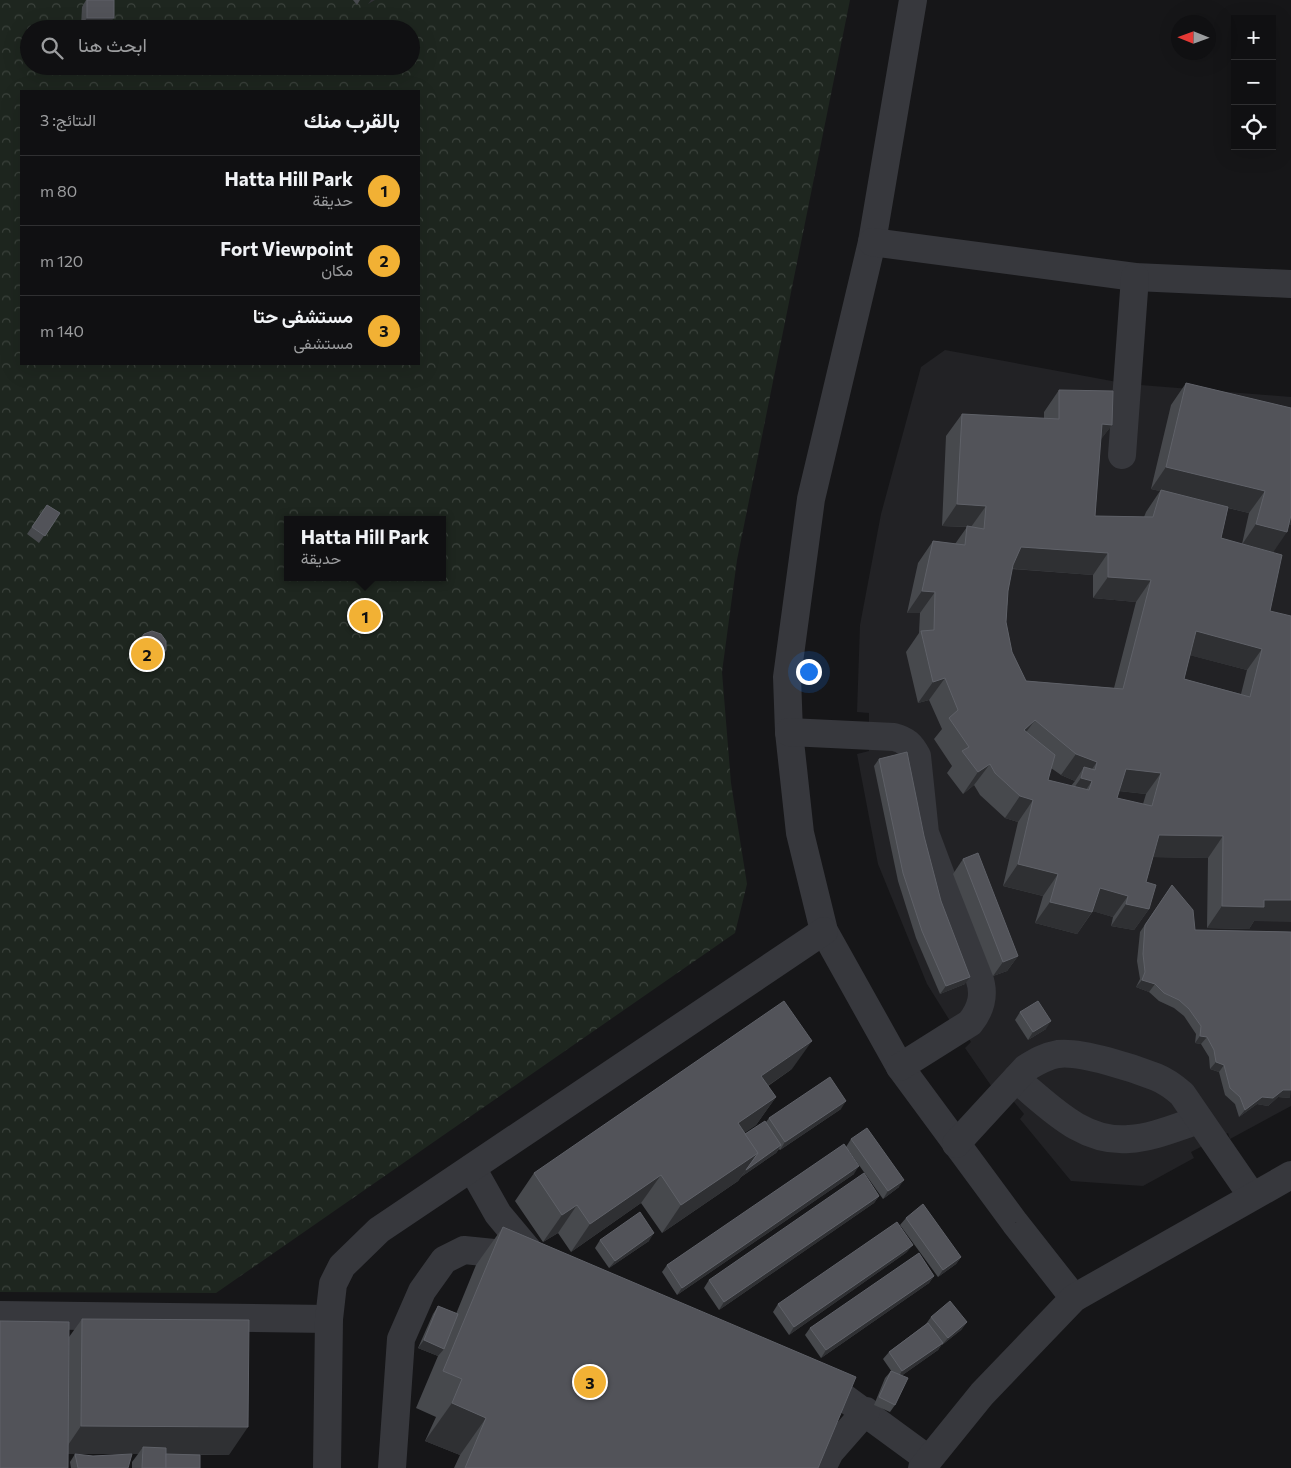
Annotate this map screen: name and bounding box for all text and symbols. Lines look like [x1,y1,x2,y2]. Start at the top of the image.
north arrow [1171,15,1216,60]
map controls [1231,15,1276,150]
button: + [1231,15,1276,60]
search box [20,20,420,75]
text: ابحث هنا [78,33,147,56]
icon: search [38,34,66,62]
button: − [1231,60,1276,105]
button: locate [1231,105,1276,150]
text: بالقرب منك [304,107,400,132]
text: النتائج: 3 [40,110,96,129]
text: Hatta Hill Park [224,167,353,190]
text: 80 m [40,181,77,200]
text: 1 [380,181,388,200]
text: حديقة [313,190,353,209]
text: Fort Viewpoint [220,237,353,260]
text: 120 m [40,251,83,270]
text: 2 [379,251,389,270]
text: مكان [321,260,353,279]
text: مستشفى حتا [253,304,353,327]
text: 140 m [40,321,84,340]
text: 3 [379,321,389,340]
text: مستشفى [293,333,353,352]
popup [284,516,446,581]
text: Hatta Hill Park [301,525,429,548]
text: حديقة [301,548,341,567]
pin: 1 [349,597,381,635]
pin: 2 [131,635,163,673]
your location [796,659,822,685]
pin: 3 [574,1363,606,1401]

